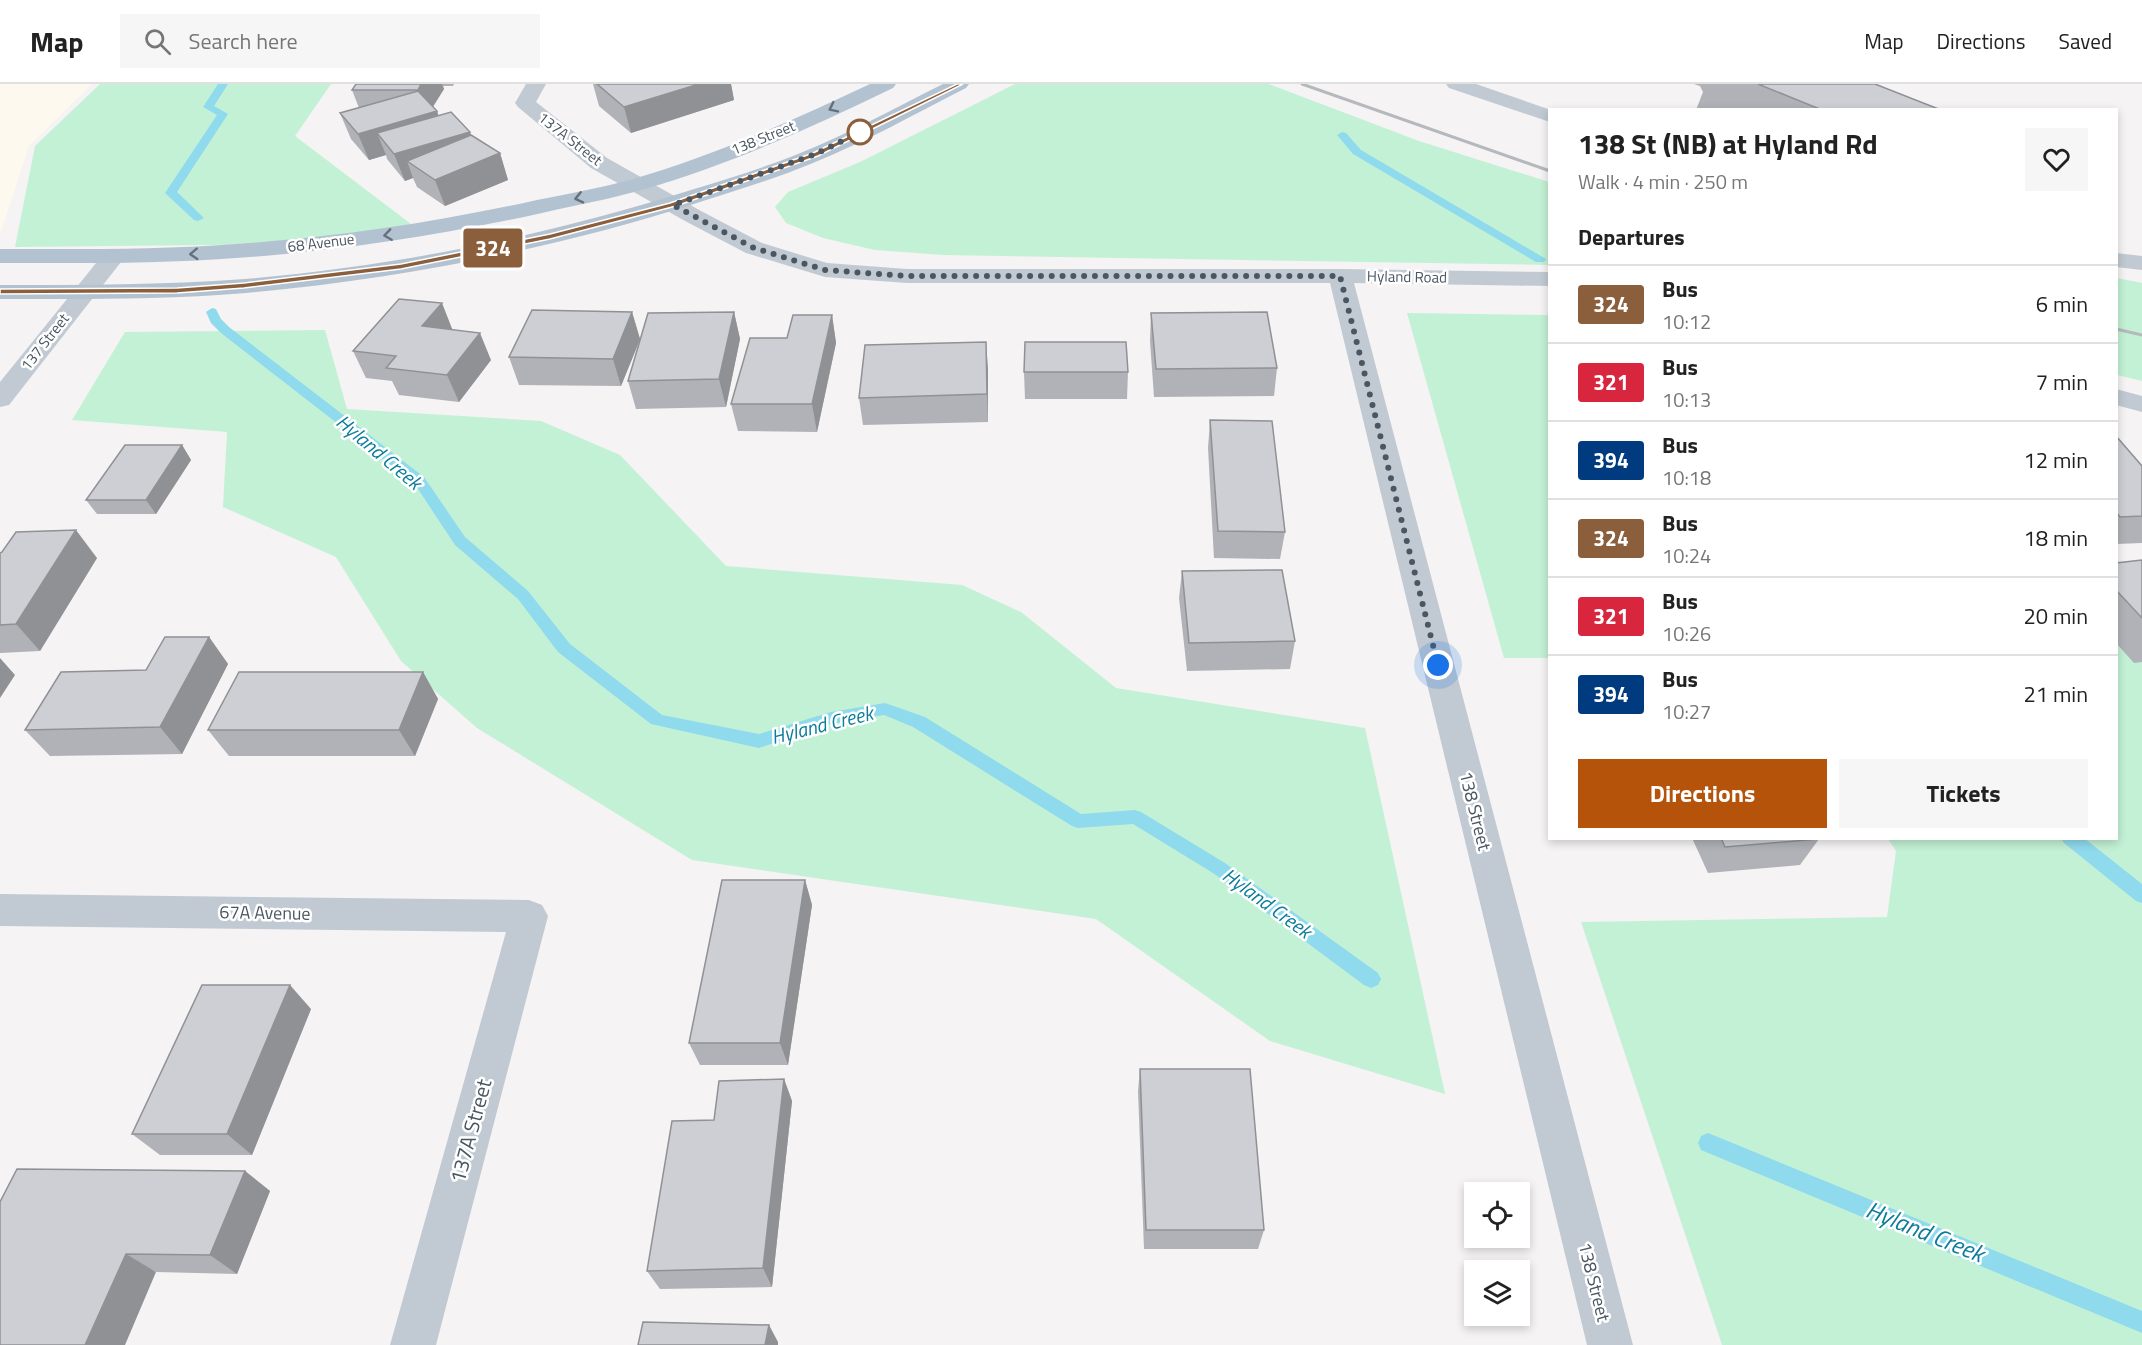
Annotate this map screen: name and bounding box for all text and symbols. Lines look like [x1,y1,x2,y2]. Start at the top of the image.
search box [120,14,540,68]
text: Map [30,20,84,63]
text: Search here [189,24,298,58]
icon: search [141,25,174,58]
text: Map [1864,25,1904,57]
text: Directions [1937,25,2026,57]
text: Saved [2059,25,2112,57]
one-way arrow [829,101,840,113]
street label: 137A Street [533,106,608,172]
street label: 138 Street [727,114,799,161]
unlabelled marker [847,119,873,145]
text: 138 St (NB) at Hyland Rd [1578,122,1878,165]
button: heart [2025,128,2088,191]
text: Walk · 4 min · 250 m [1578,166,1748,197]
one-way arrow [574,190,584,203]
text: Departures [1578,220,1685,254]
street label: 68 Avenue [286,227,356,258]
one-way arrow [383,228,392,240]
line badge: 324 [458,228,528,268]
text: 324 [475,232,511,264]
one-way arrow [189,247,198,260]
street label: Hyland Road [1367,264,1447,289]
text: Bus [1662,272,1698,306]
text: 6 min [2036,287,2088,321]
text: 324 [1593,288,1629,320]
text: 10:12 [1662,306,1711,337]
street label: 137 Street [15,308,75,375]
text: Bus [1662,350,1698,384]
text: 7 min [2036,365,2088,399]
text: 321 [1593,366,1629,398]
text: 10:13 [1662,384,1711,415]
water label: Hyland Creek [330,406,431,498]
text: Bus [1662,428,1698,462]
text: 12 min [2023,443,2088,477]
text: 394 [1593,444,1629,476]
text: 10:18 [1662,462,1711,493]
text: Bus [1662,506,1698,540]
text: 18 min [2023,521,2088,555]
text: 324 [1593,522,1629,554]
text: 10:24 [1662,540,1711,571]
text: Bus [1662,584,1698,618]
text: 20 min [2023,599,2088,633]
text: 321 [1593,600,1629,632]
text: 10:26 [1662,618,1711,649]
your location [1423,650,1453,680]
text: Bus [1662,662,1698,696]
text: 21 min [2023,677,2088,711]
text: 394 [1593,678,1629,710]
water label: Hyland Creek [768,696,878,752]
text: 10:27 [1662,696,1711,727]
button: Directions [1578,759,1827,828]
button: Tickets [1839,759,2088,828]
street label: 138 Street [1453,769,1498,854]
water label: Hyland Creek [1216,860,1320,947]
street label: 67A Avenue [219,898,311,927]
street label: 137A Street [441,1075,499,1186]
map controls [1464,1182,1530,1326]
button: locate [1464,1182,1530,1248]
water label: Hyland Creek [1861,1191,1993,1272]
street label: 138 Street [1572,1240,1617,1325]
button: layers [1464,1260,1530,1326]

